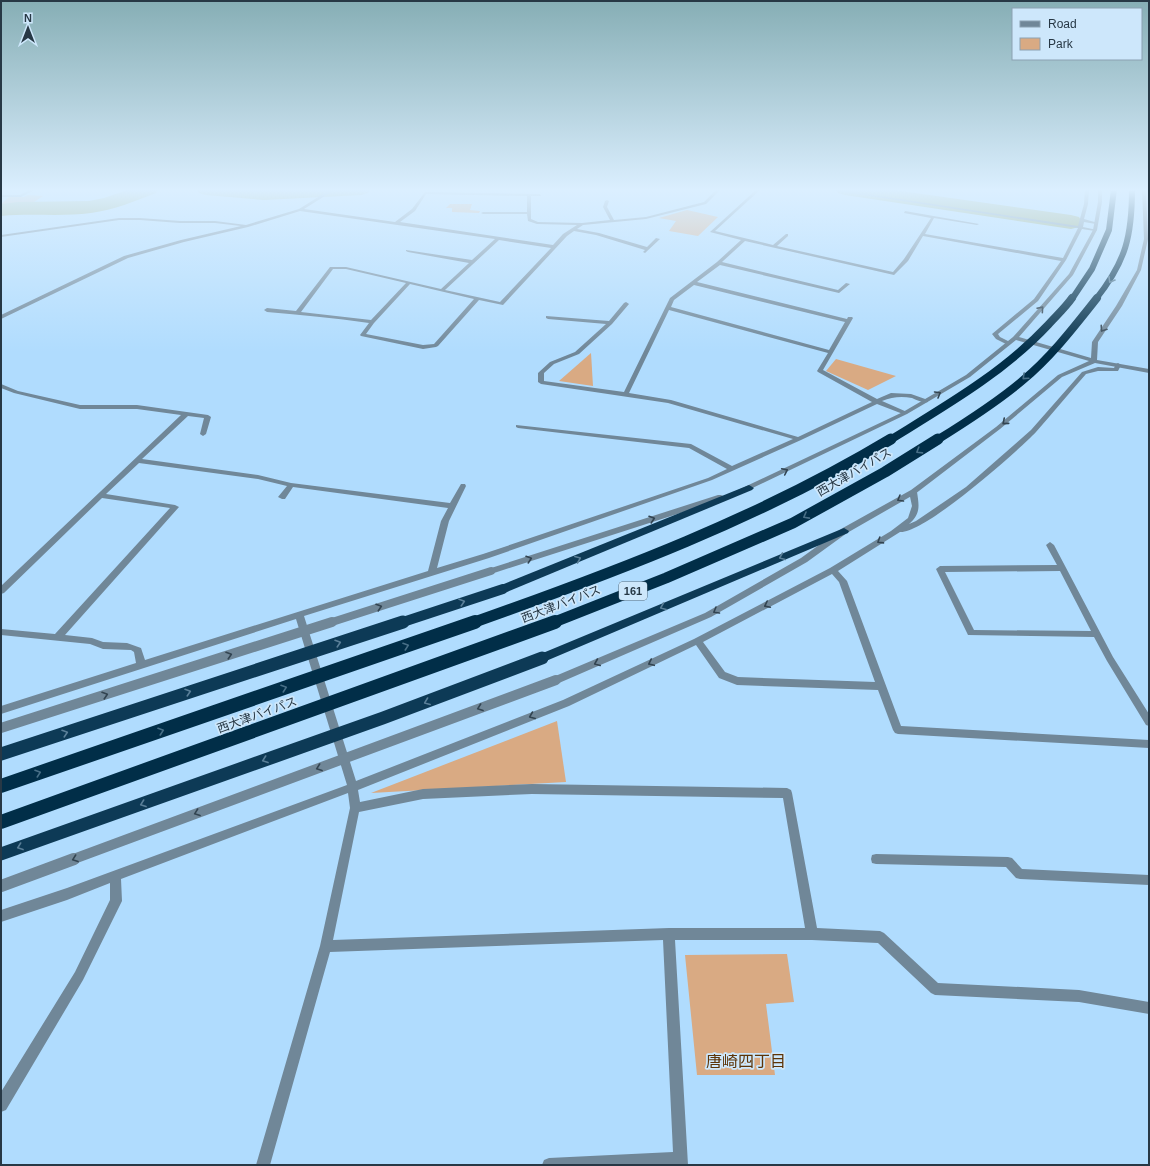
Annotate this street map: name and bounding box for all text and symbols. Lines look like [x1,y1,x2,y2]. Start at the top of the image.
north arrow [8,8,48,48]
legend [1012,8,1142,60]
text: N [24,12,32,24]
text: Road [1048,17,1077,31]
text: Park [1048,37,1074,51]
one-way arrow [1108,275,1115,283]
one-way arrow [1036,306,1043,314]
one-way arrow [1100,325,1108,332]
one-way arrow [1023,372,1030,379]
one-way arrow [934,391,941,398]
one-way arrow [1002,417,1010,424]
street label: 西大津バイパス [814,445,894,499]
one-way arrow [916,446,923,454]
one-way arrow [780,468,788,476]
one-way arrow [897,494,904,501]
one-way arrow [803,511,810,518]
one-way arrow [649,515,656,524]
one-way arrow [877,537,884,544]
one-way arrow [779,552,786,560]
one-way arrow [525,555,532,564]
one-way arrow [575,555,582,563]
street label: 西大津バイパス [519,582,603,626]
road number: 161 [619,582,647,600]
one-way arrow [458,598,465,607]
one-way arrow [764,600,771,608]
one-way arrow [659,602,667,610]
one-way arrow [375,603,382,612]
one-way arrow [713,606,720,613]
one-way arrow [334,639,341,647]
one-way arrow [403,642,410,651]
one-way arrow [225,651,232,660]
one-way arrow [594,658,601,666]
one-way arrow [647,658,655,666]
one-way arrow [280,685,287,693]
one-way arrow [184,688,191,697]
one-way arrow [101,691,108,699]
street label: 西大津バイパス [215,694,299,736]
one-way arrow [423,697,430,705]
one-way arrow [477,704,484,712]
one-way arrow [529,712,536,720]
one-way arrow [157,727,164,736]
one-way arrow [61,729,68,738]
one-way arrow [262,756,269,764]
one-way arrow [316,764,323,772]
one-way arrow [34,770,41,778]
one-way arrow [139,799,146,807]
one-way arrow [194,809,201,817]
one-way arrow [17,843,24,851]
one-way arrow [72,854,79,862]
district label: 唐崎四丁目 [706,1053,786,1070]

